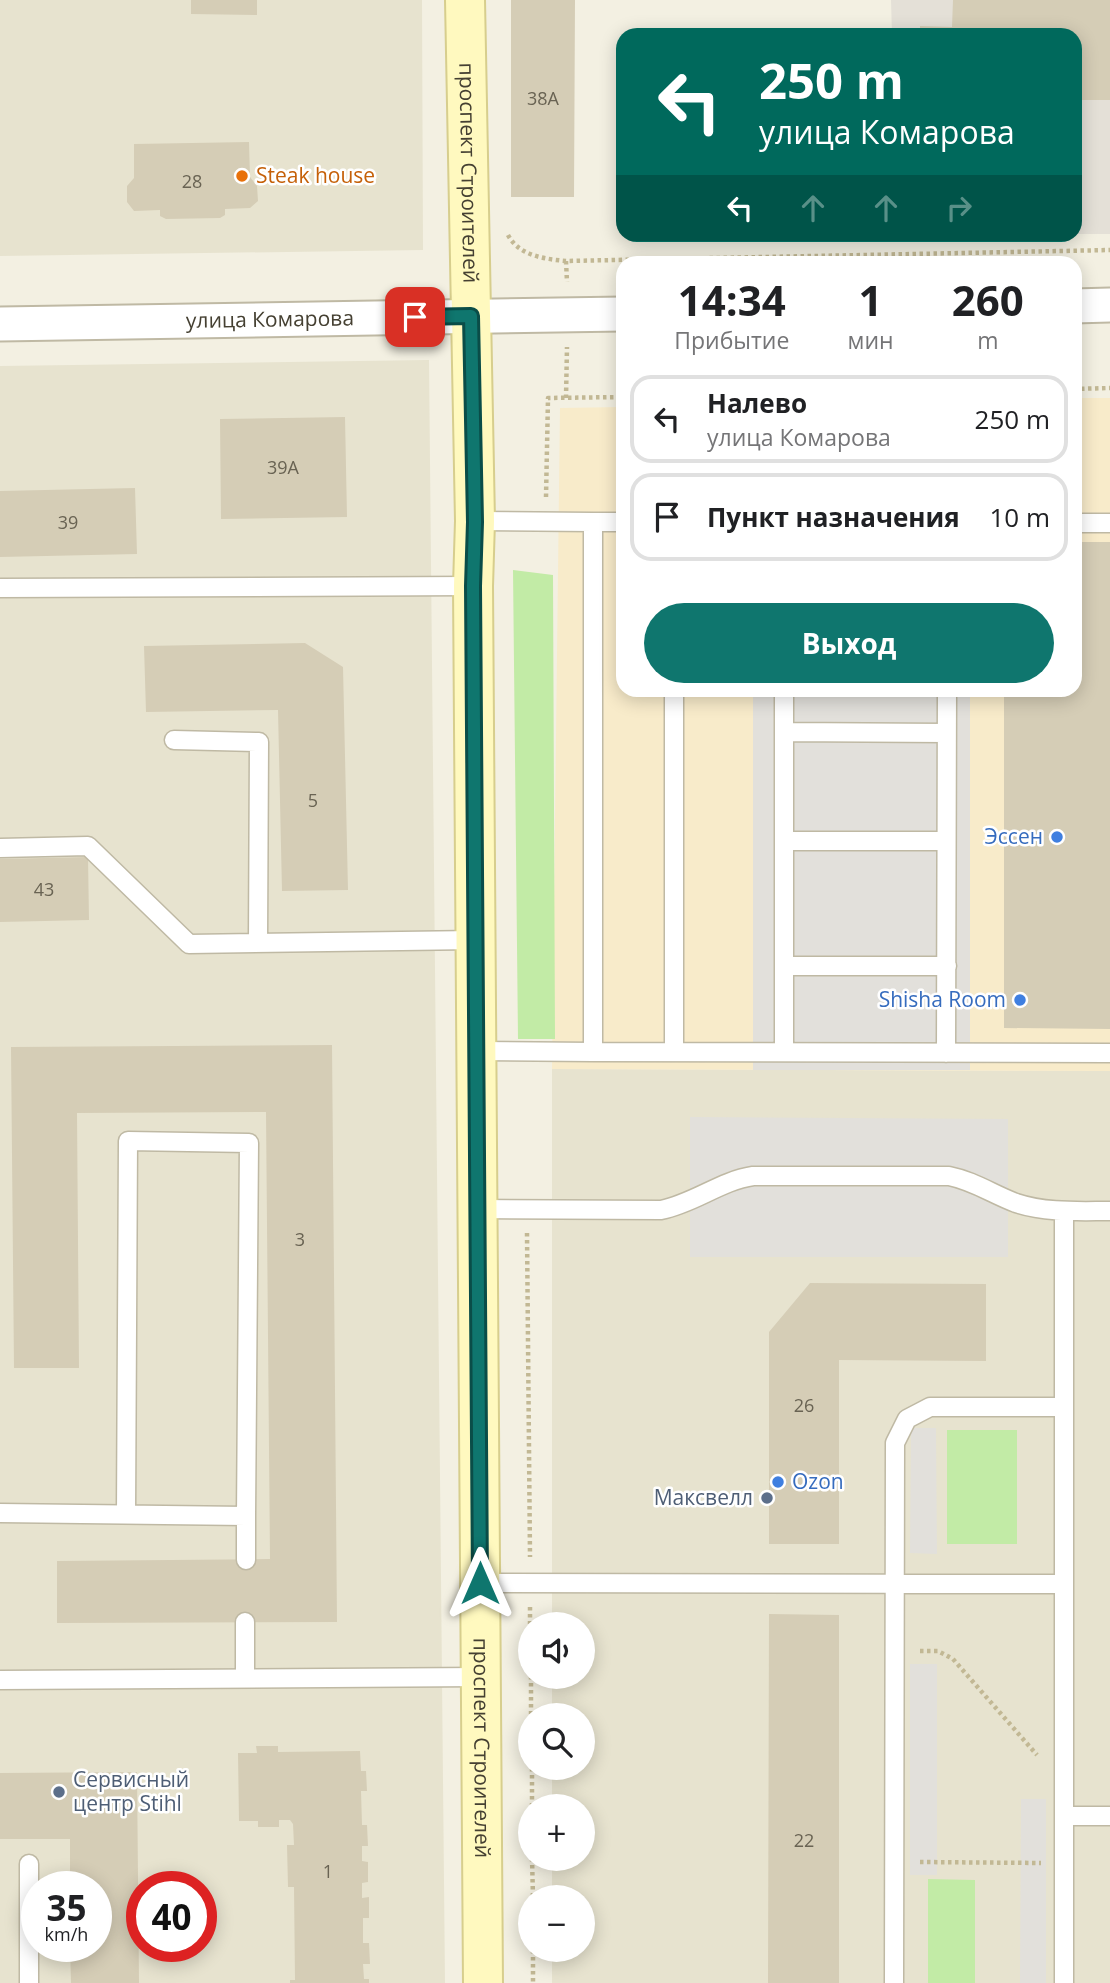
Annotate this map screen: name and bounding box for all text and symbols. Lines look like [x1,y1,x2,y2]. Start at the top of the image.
text: 250 m [759,47,904,113]
icon: left [644,56,735,147]
street label: проспект Строителей [453,62,485,283]
house number: 38А [527,86,560,110]
text: улица Комарова [759,110,1015,153]
place label: Steak house [256,161,375,189]
marker: Steak house [234,168,250,184]
house number: 28 [182,169,202,193]
icon: left [721,189,759,227]
icon: ahead [794,189,832,227]
icon: ahead [867,189,905,227]
icon: right [940,189,978,227]
text: 14:34 [678,271,786,328]
text: 1 [859,271,883,328]
text: 260 [952,271,1024,328]
pin [385,287,445,347]
icon: arrive [396,298,434,336]
street label: улица Комарова [186,303,354,334]
text: Прибытие [674,324,789,356]
text: мин [848,324,894,356]
text: m [977,324,998,356]
text: Налево [707,385,807,421]
icon: left [648,400,686,438]
text: 250 m [975,401,1050,437]
text: улица Комарова [707,421,891,453]
house number: 39А [267,455,300,479]
icon: arrive [648,498,686,536]
text: Пункт назначения [707,499,960,535]
text: 10 m [989,499,1050,535]
house number: 39 [58,510,78,534]
button: Выход [644,603,1054,683]
house number: 5 [308,788,318,812]
place label: Эссен [985,822,1043,850]
marker: Эссен [1049,829,1065,845]
house number: 43 [34,877,54,901]
place label: Shisha Room [879,985,1006,1013]
marker: Shisha Room [1012,992,1028,1008]
house number: 3 [295,1227,305,1251]
house number: 26 [794,1393,814,1417]
place label: Ozon [792,1467,844,1495]
marker: Ozon [770,1474,786,1490]
place label: Максвелл [654,1483,753,1511]
marker: Максвелл [759,1490,775,1506]
position arrow [443,1546,517,1620]
map controls [518,1612,595,1962]
button: sound [518,1612,595,1689]
street label: проспект Строителей [468,1637,497,1858]
button: search [518,1703,595,1780]
place label: Сервисный центр Stihl [73,1765,189,1817]
marker: Сервисный центр Stihl [51,1784,67,1800]
button: + [518,1794,595,1871]
house number: 22 [794,1828,814,1852]
house number: 1 [323,1859,333,1883]
speed limit sign: 40 [126,1871,217,1962]
text: 35 [46,1884,87,1931]
button: − [518,1885,595,1962]
text: km/h [45,1922,88,1946]

